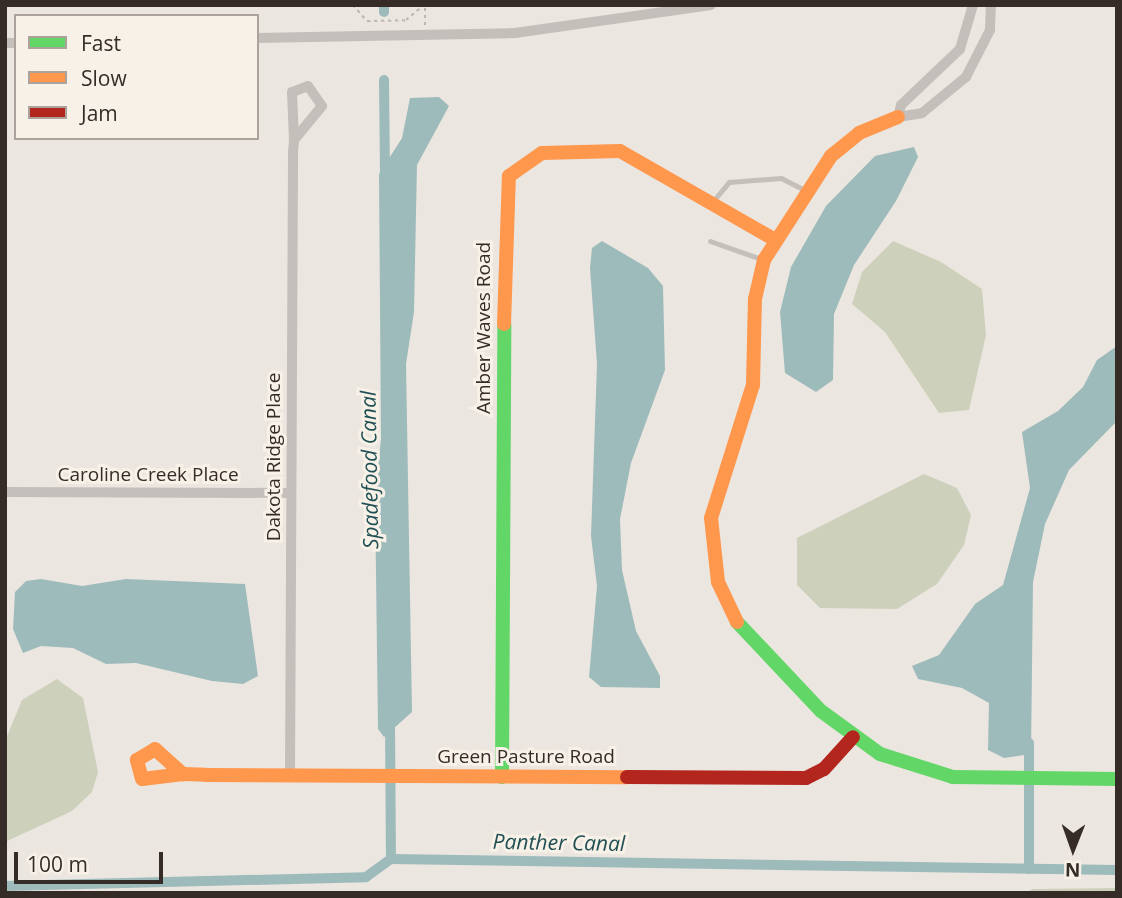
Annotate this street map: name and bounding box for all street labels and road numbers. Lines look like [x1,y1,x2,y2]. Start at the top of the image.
street label: Amber Waves Road [473,242,495,414]
street label: Dakota Ridge Place [263,373,285,541]
street label: Caroline Creek Place [57,464,239,486]
street label: Green Pasture Road [437,746,615,768]

